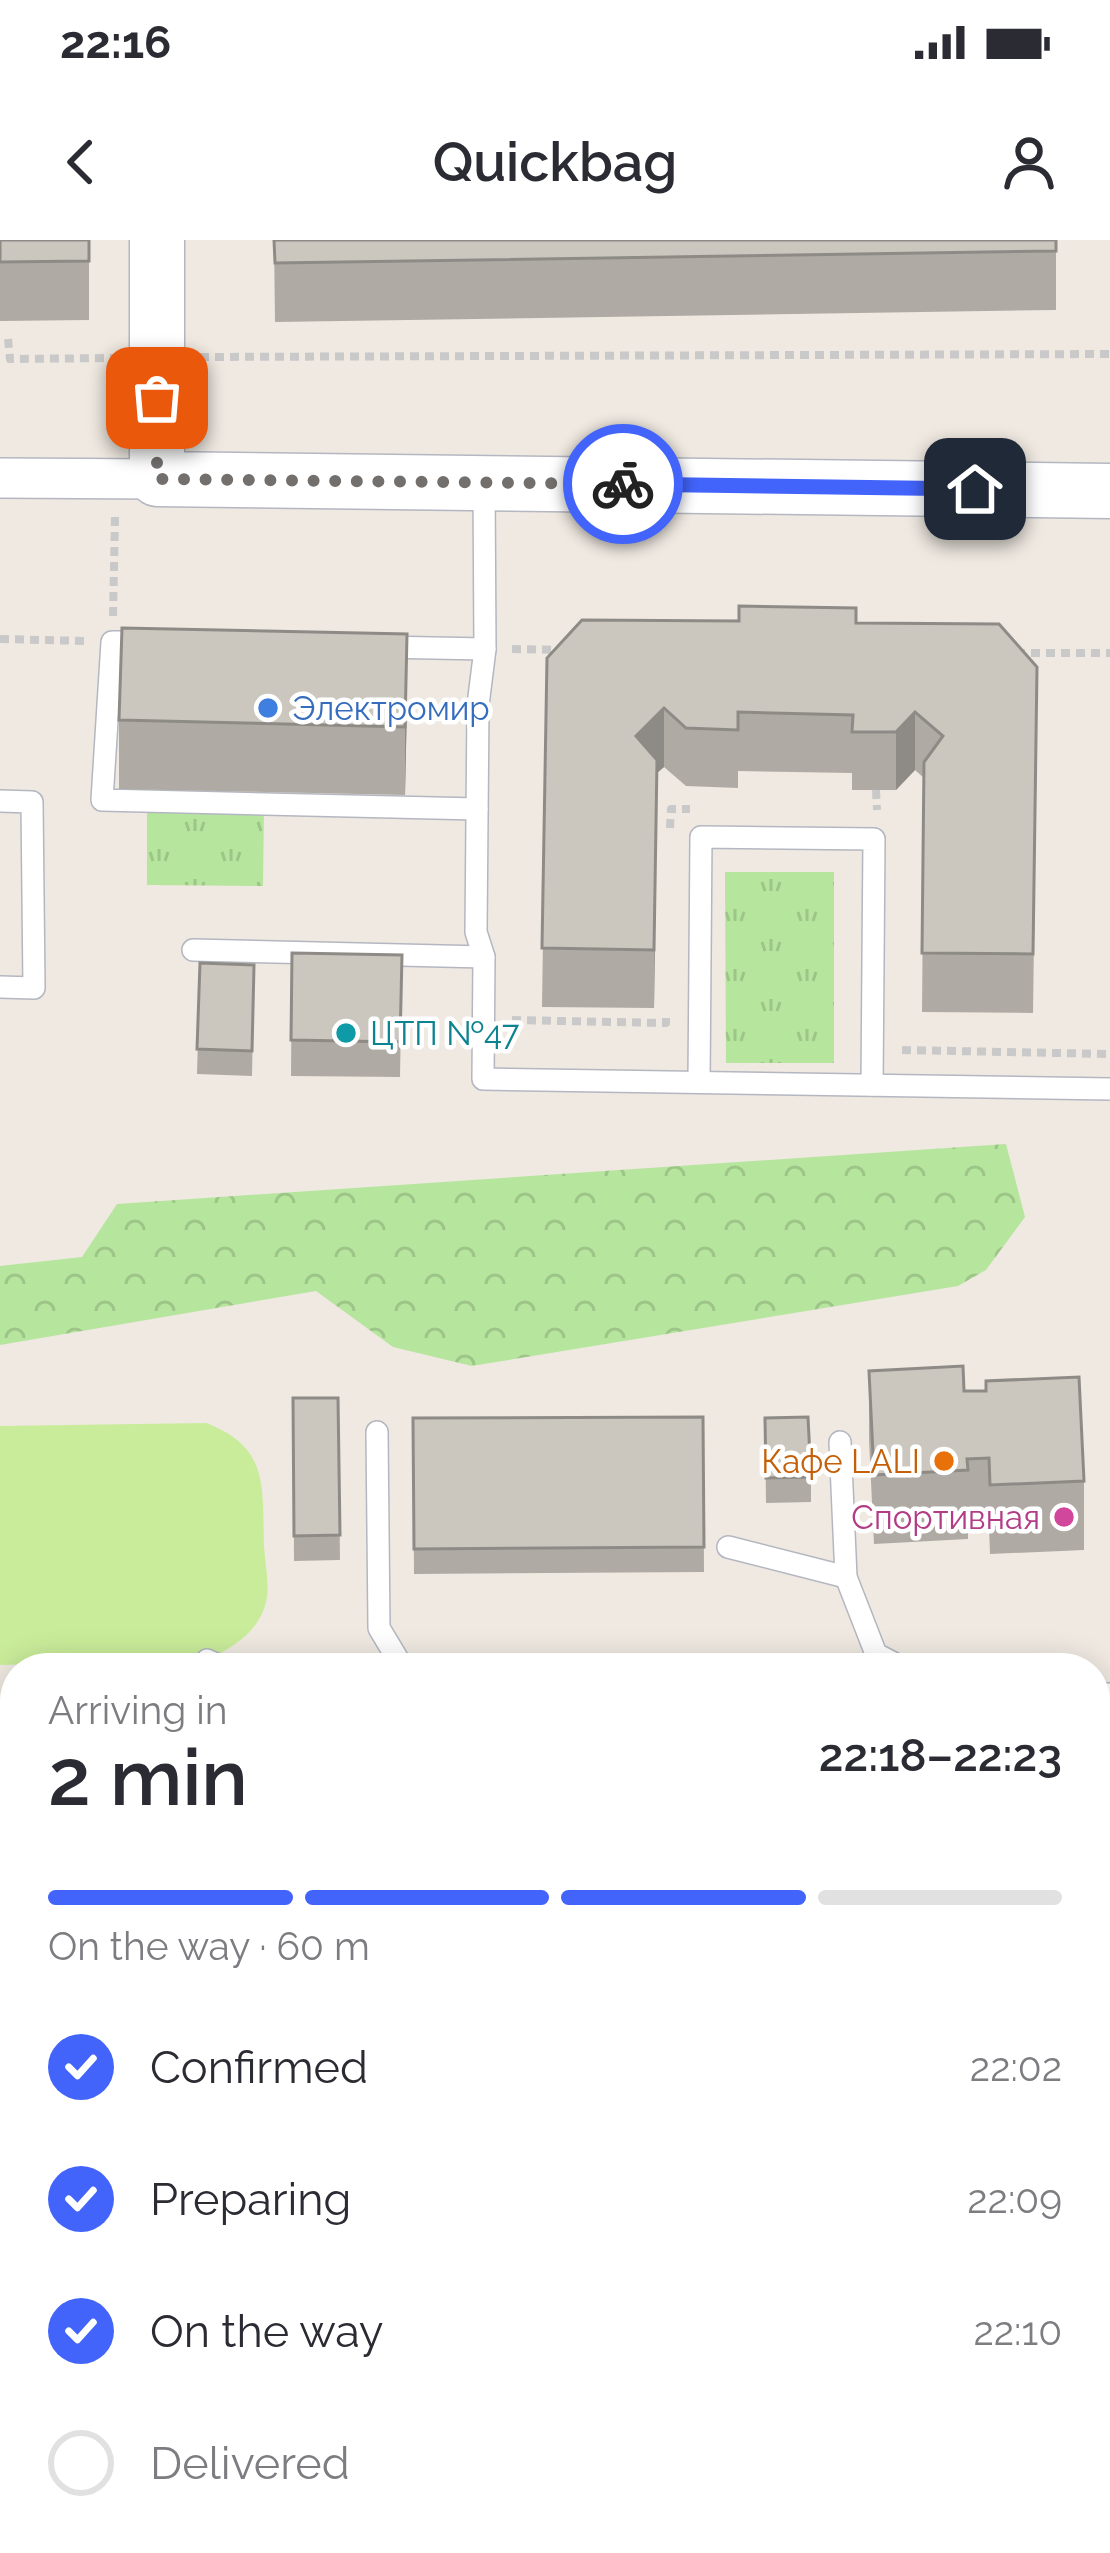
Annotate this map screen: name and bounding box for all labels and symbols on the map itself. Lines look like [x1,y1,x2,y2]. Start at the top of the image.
pin [106,347,208,449]
courier [563,424,683,544]
pin [924,438,1026,540]
place label: Электромир [292,689,490,728]
marker: Электромир [255,695,281,721]
place label: ЦТП №47 [370,1014,520,1053]
marker: ЦТП №47 [333,1020,359,1046]
place label: Кафе LALI [761,1442,920,1481]
marker: Кафе LALI [931,1448,957,1474]
place label: Спортивная [851,1498,1040,1537]
marker: Спортивная [1051,1504,1077,1530]

